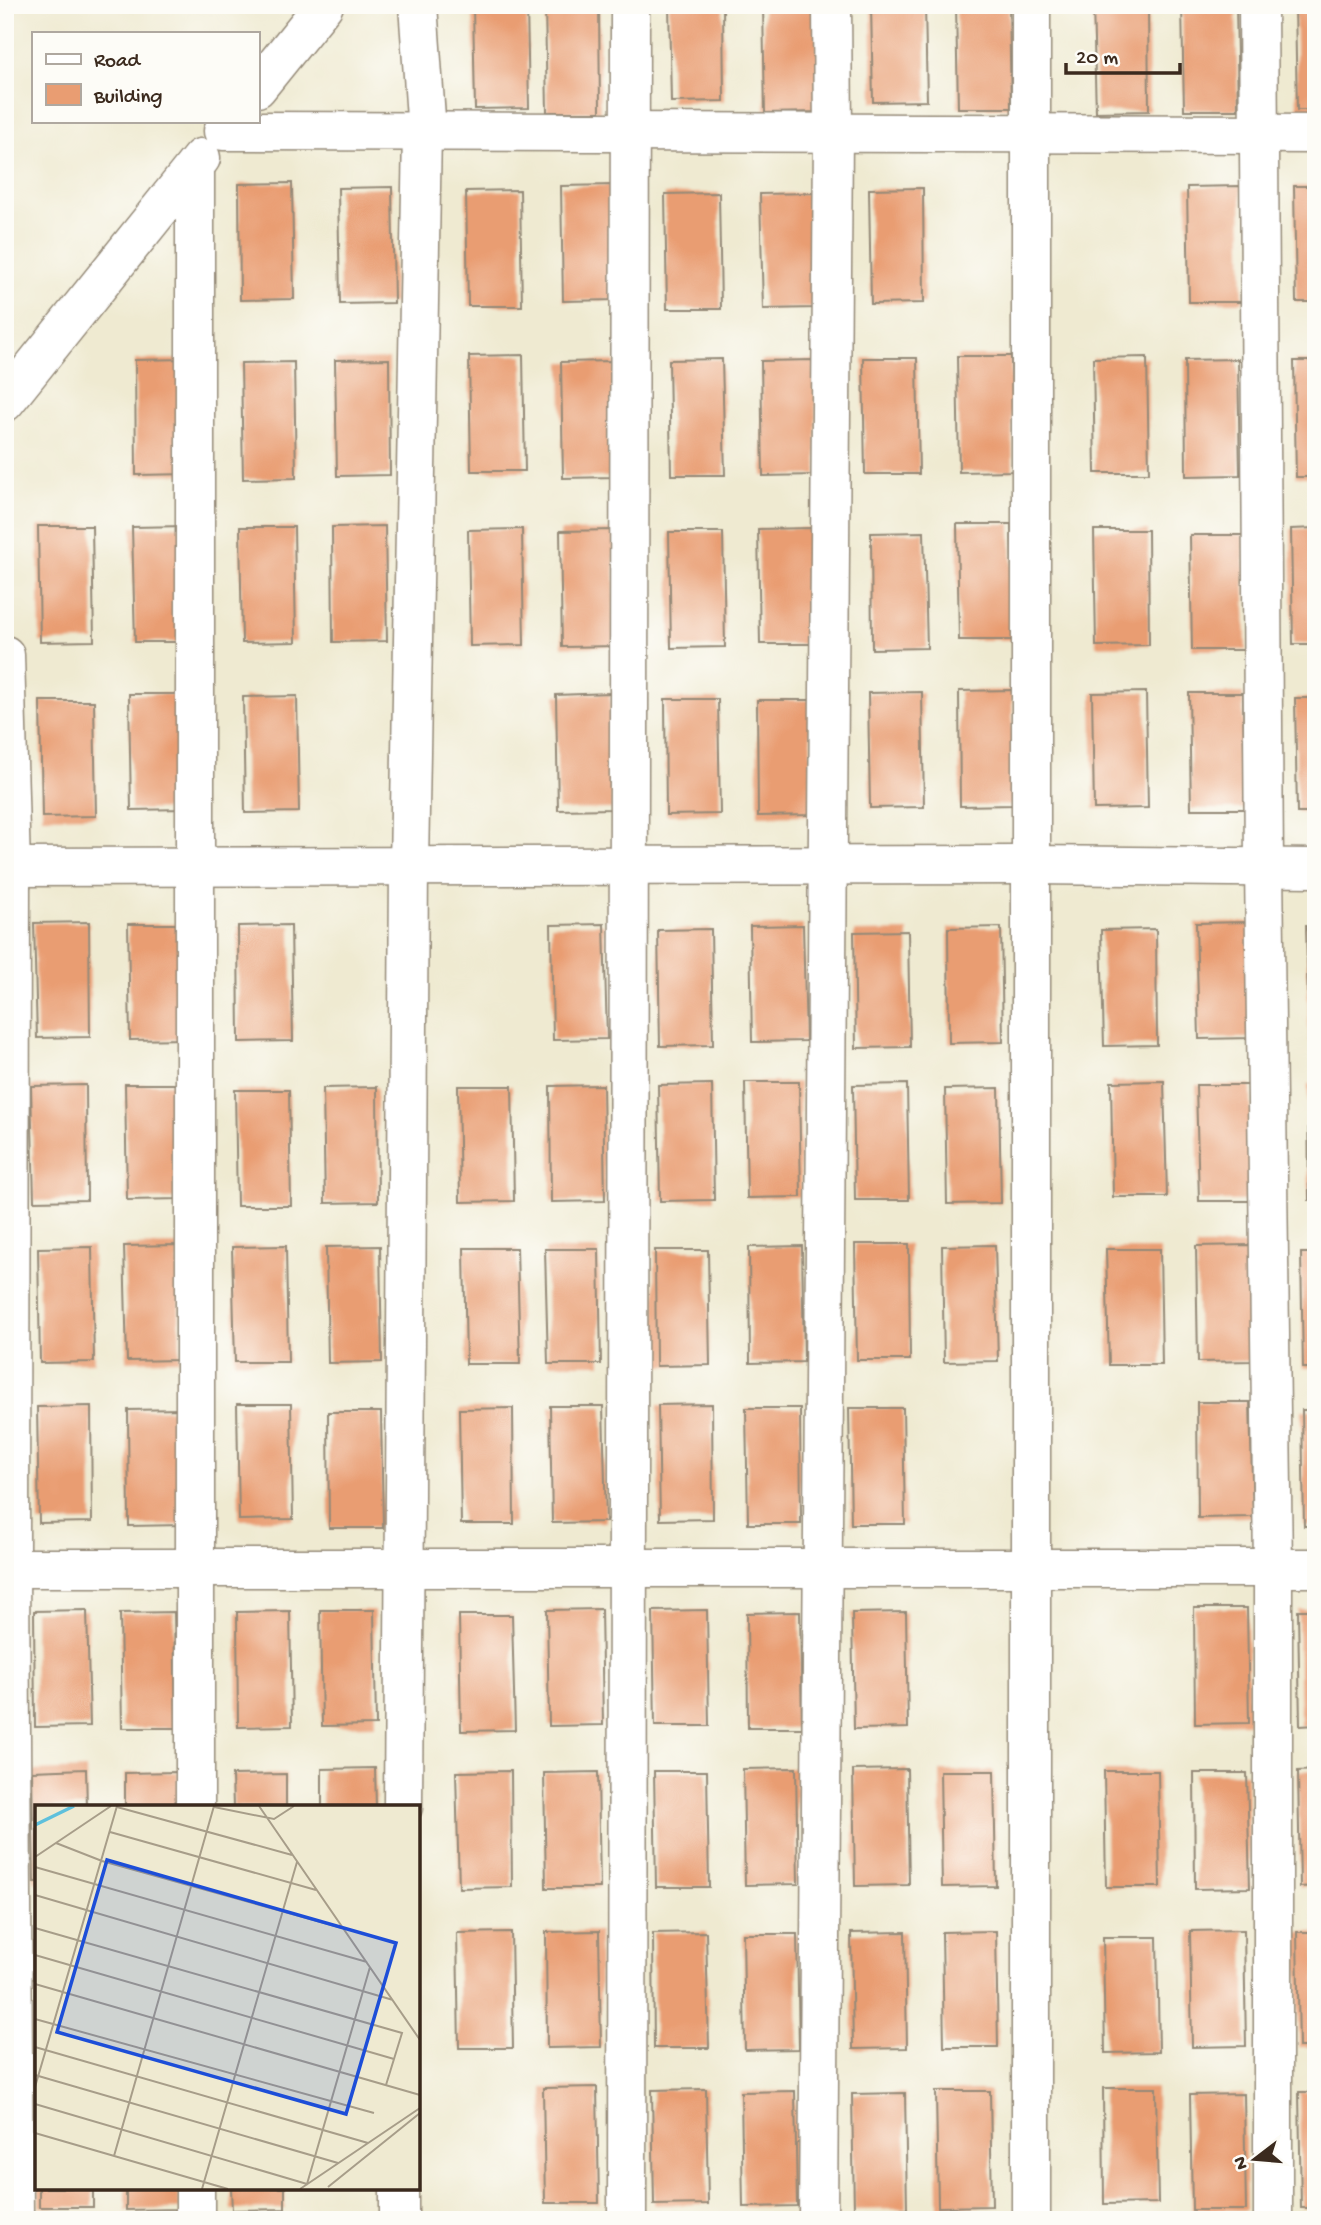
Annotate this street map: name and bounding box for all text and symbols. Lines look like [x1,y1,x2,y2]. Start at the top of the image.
legend [32,32,259,122]
scale bar [1066,32,1179,76]
text: 20 m [1076,47,1118,72]
text: Road [94,50,142,75]
text: Building [93,86,163,111]
inset map [35,1805,420,2190]
north arrow [1220,2124,1290,2194]
text: N [1229,2154,1255,2172]

